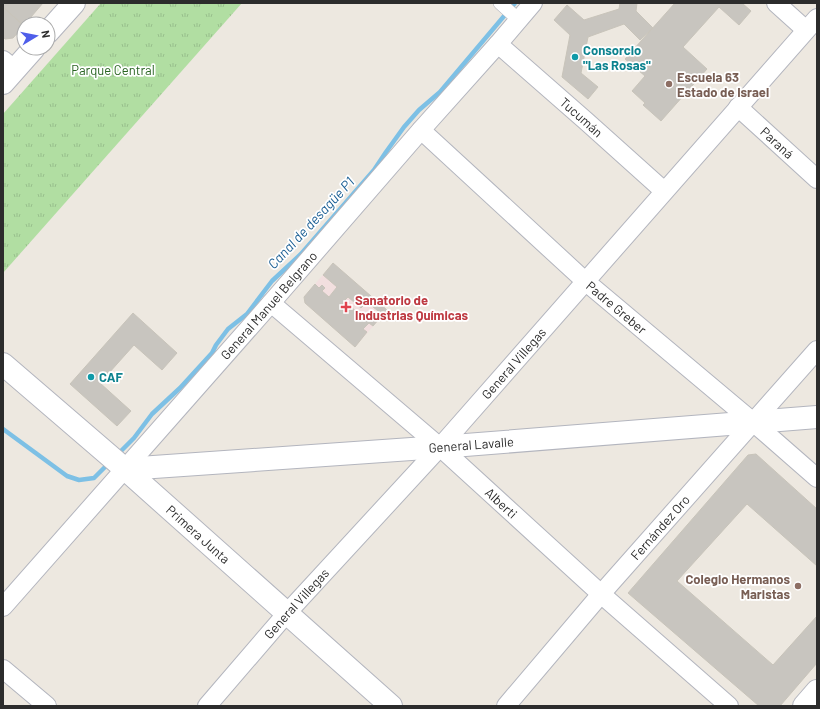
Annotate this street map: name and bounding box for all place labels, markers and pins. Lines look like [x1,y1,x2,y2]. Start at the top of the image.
place label: Consorcio "Las Rosas" [583,42,651,73]
marker: Consorcio "Las Rosas" [570,52,580,62]
place label: Escuela 63 Estado de Israel [677,69,769,100]
marker: Escuela 63 Estado de Israel [664,79,674,89]
place label: Sanatorio de Industrias Químicas [355,292,469,323]
marker: Sanatorio de Industrias Químicas [340,301,352,313]
place label: CAF [99,369,123,385]
marker: CAF [86,372,96,382]
place label: Colegio Hermanos Maristas [685,571,790,602]
marker: Colegio Hermanos Maristas [793,581,803,591]

